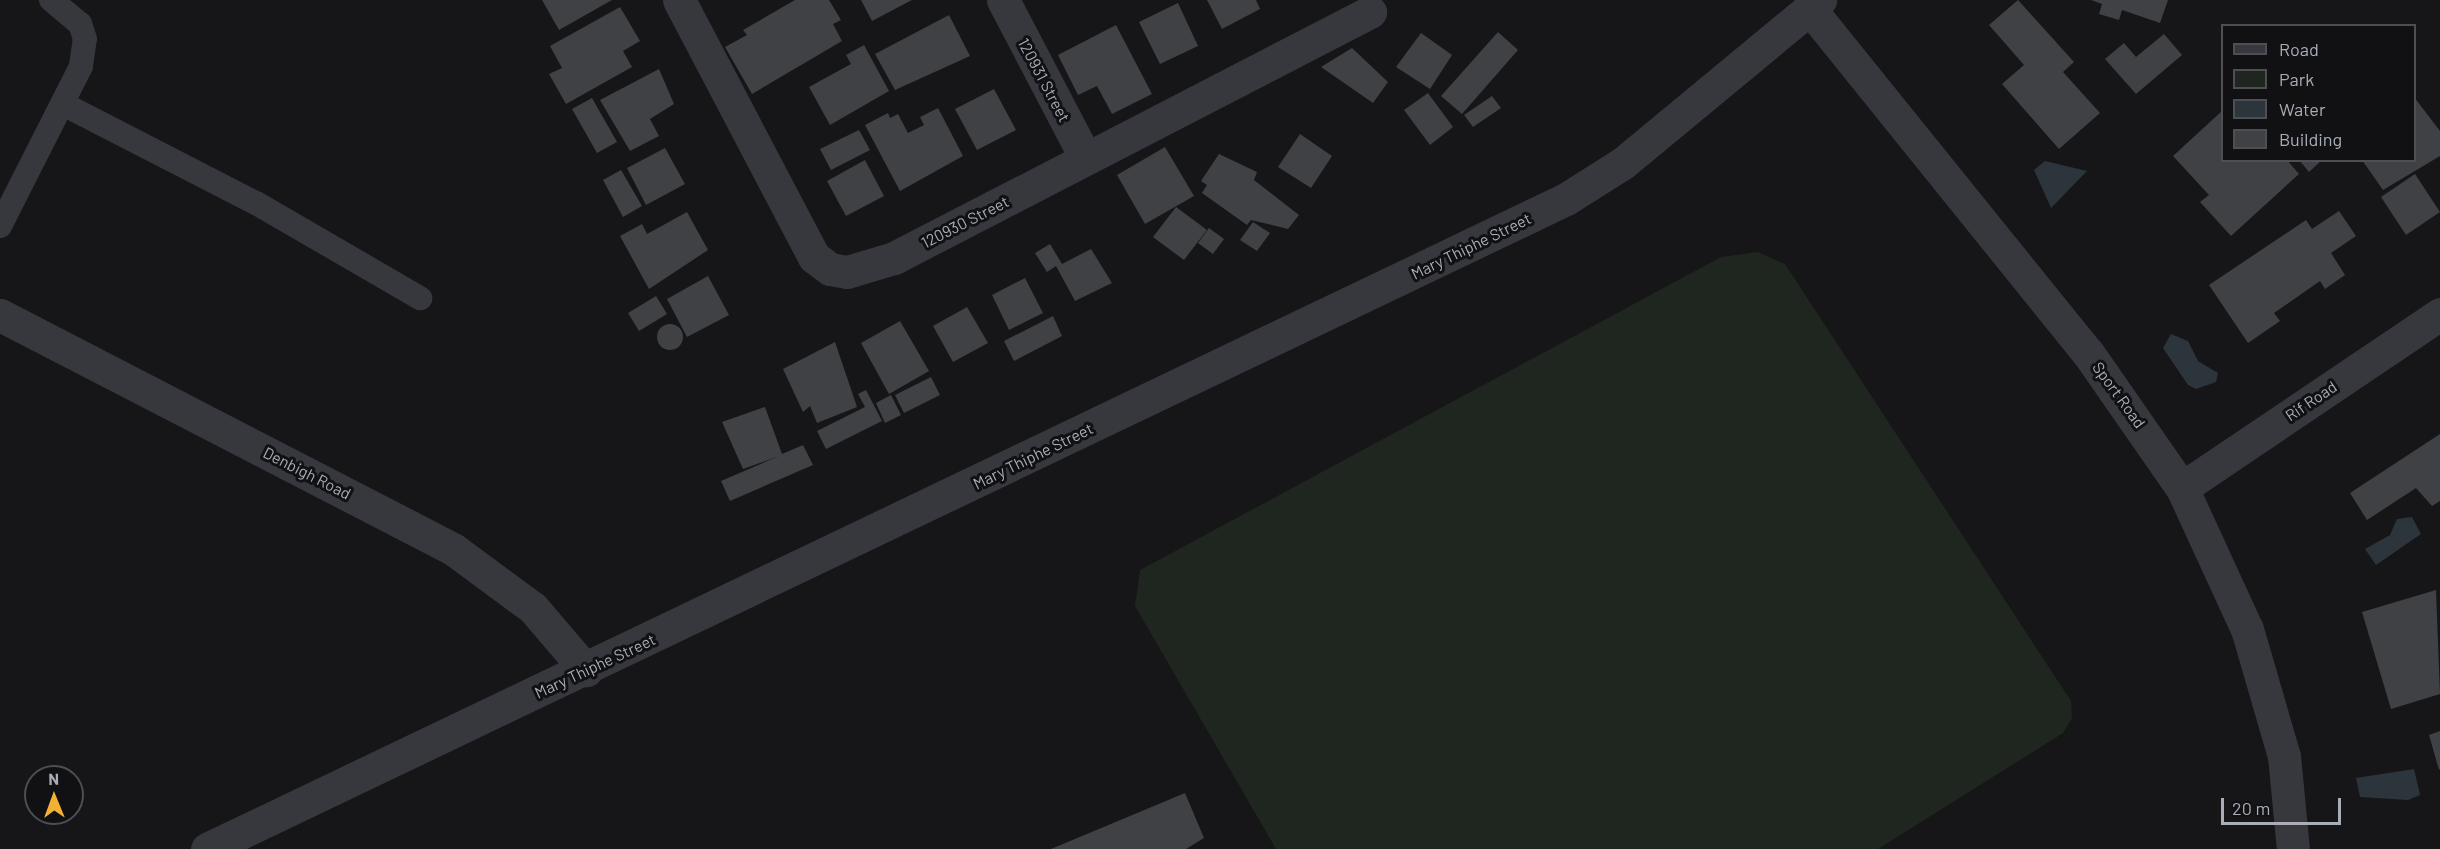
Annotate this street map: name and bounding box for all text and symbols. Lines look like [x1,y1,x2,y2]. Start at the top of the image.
legend [2221,24,2416,162]
street label: 120931 Street [1014,35,1074,125]
text: Road [2279,38,2319,60]
text: Park [2279,68,2314,90]
text: Water [2279,98,2326,120]
text: Building [2279,128,2342,150]
street label: 120930 Street [918,192,1012,252]
street label: Mary Thiphe Street [1408,209,1534,283]
street label: Sport Road [2089,358,2149,432]
street label: Rif Road [2282,377,2340,425]
street label: Mary Thiphe Street [970,419,1096,493]
street label: Denbigh Road [260,443,354,503]
street label: Mary Thiphe Street [532,630,658,702]
north arrow [24,765,84,825]
text: N [48,769,59,788]
scale bar [2224,786,2344,824]
text: 20 m [2232,797,2270,819]

